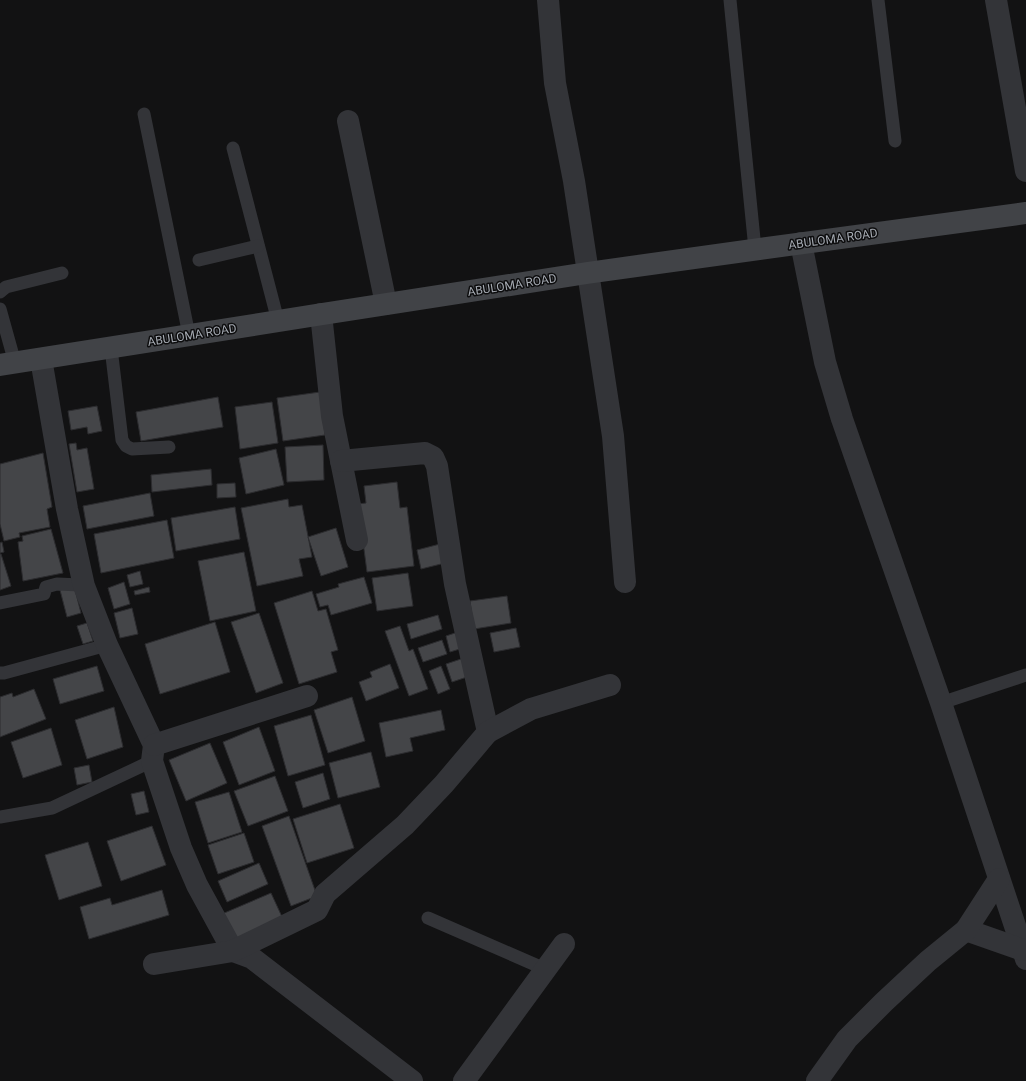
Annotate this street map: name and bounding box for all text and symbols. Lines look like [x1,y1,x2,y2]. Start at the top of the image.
street label: ABULOMA ROAD [787,226,879,252]
street label: ABULOMA ROAD [466,271,558,299]
street label: ABULOMA ROAD [146,321,238,349]

